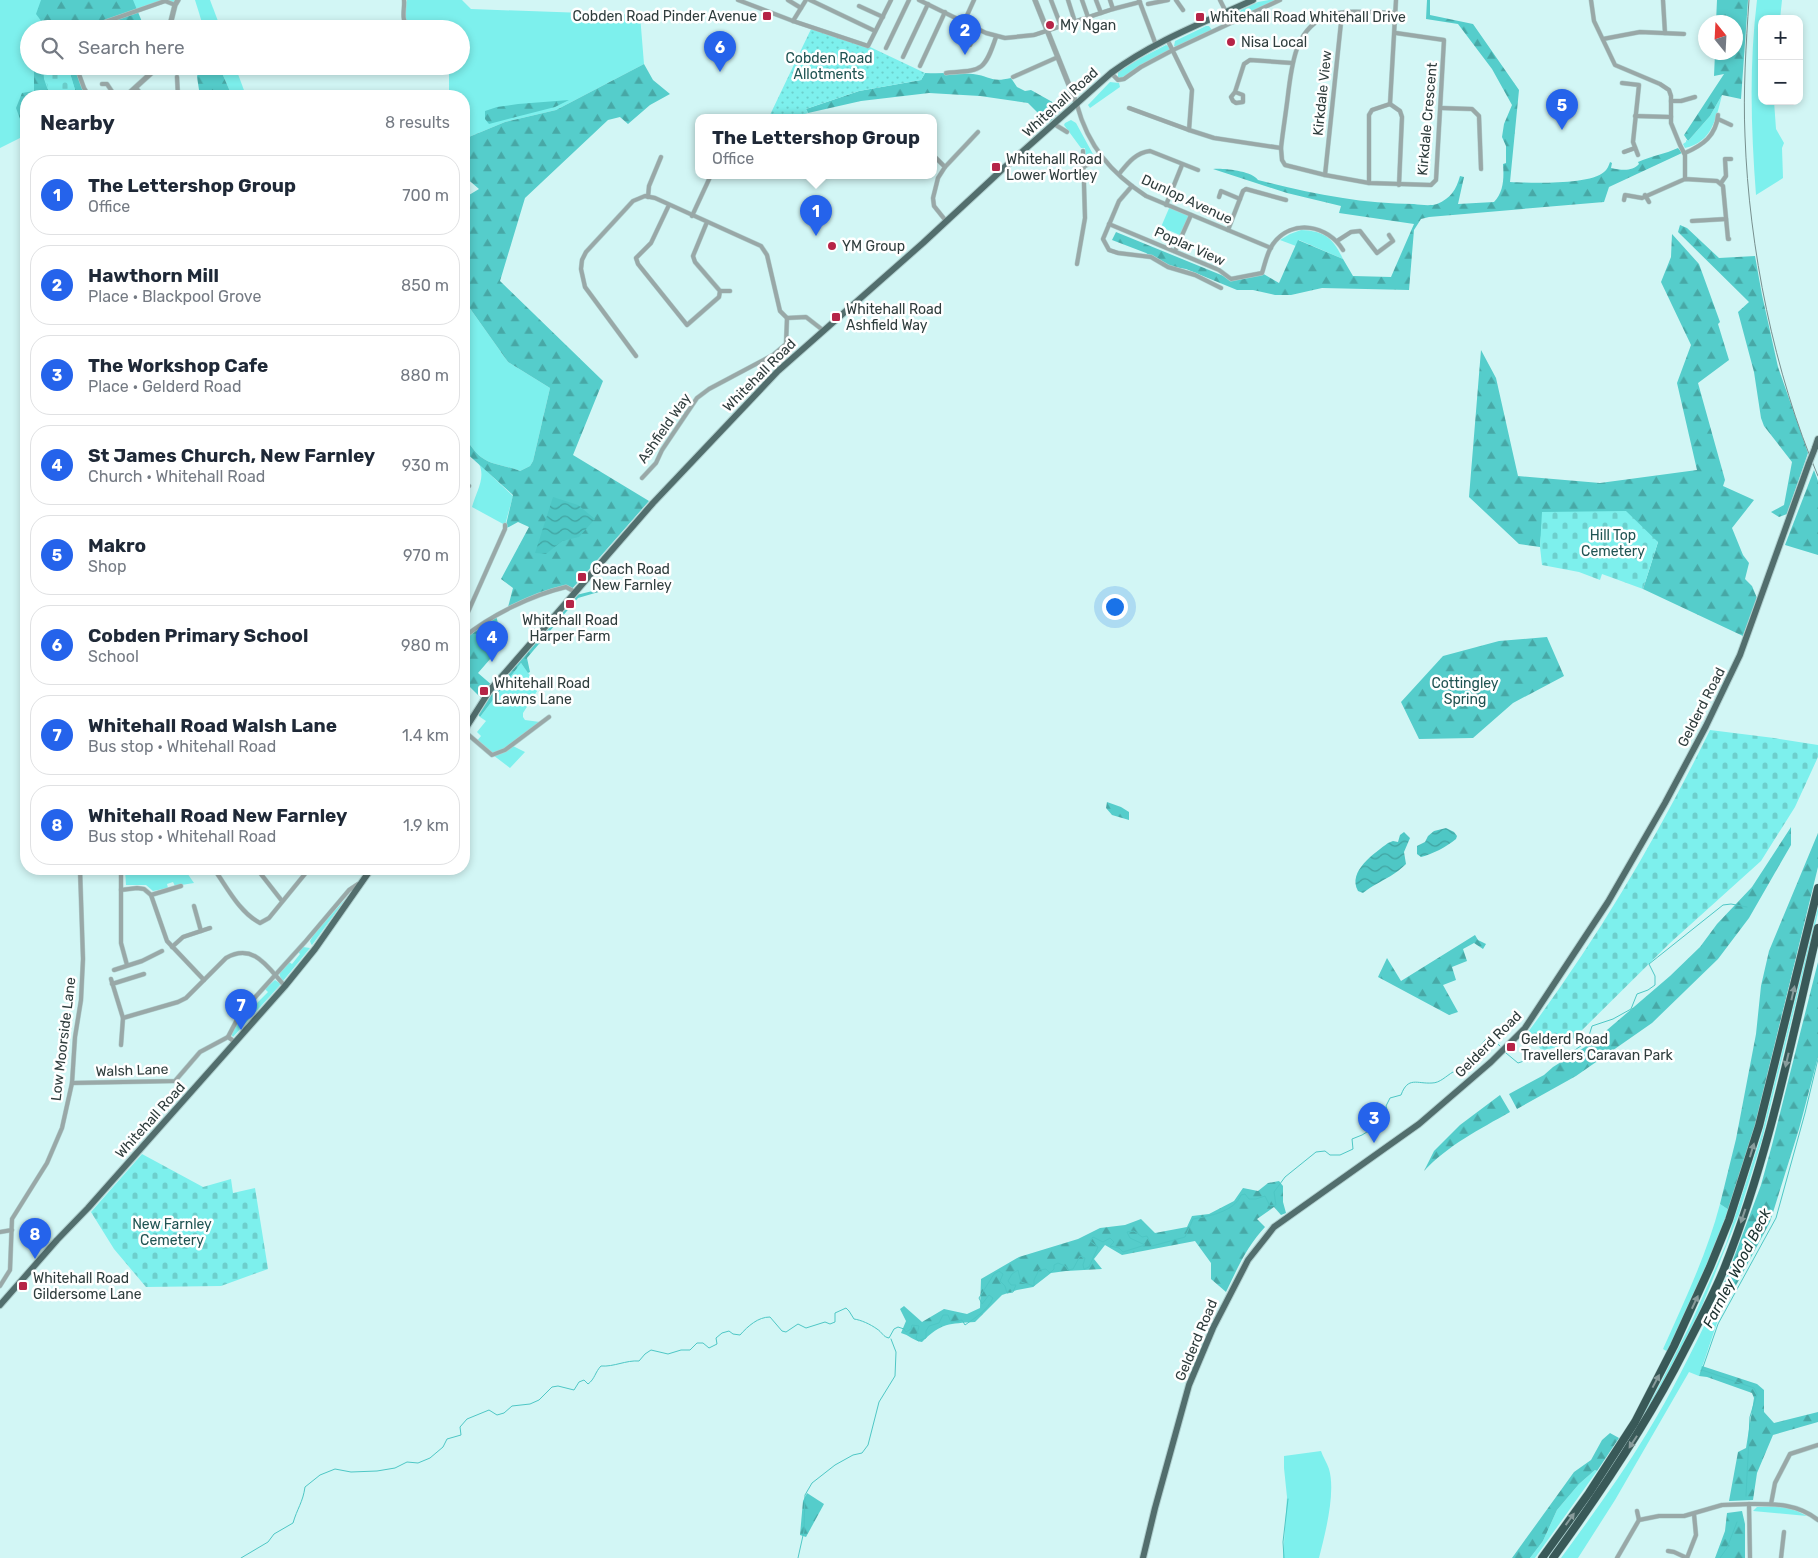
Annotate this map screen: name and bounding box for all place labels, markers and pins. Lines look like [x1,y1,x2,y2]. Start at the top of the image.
place label: Cobden Road Pinder Avenue [572,8,757,25]
place label: Whitehall Road Whitehall Drive [1210,9,1406,26]
marker: Cobden Road Pinder Avenue [761,10,773,22]
marker: Whitehall Road Whitehall Drive [1194,11,1206,23]
pin: 2 [949,14,981,55]
place label: My Ngan [1060,17,1116,34]
marker: My Ngan [1044,19,1056,31]
pin: 6 [704,31,736,72]
place label: Nisa Local [1241,34,1307,51]
marker: Nisa Local [1225,36,1237,48]
pin: 5 [1546,89,1578,130]
place label: Whitehall Road Lower Wortley [1006,151,1102,184]
marker: Whitehall Road Lower Wortley [990,161,1002,173]
pin: 1 [800,195,832,236]
place label: YM Group [842,238,905,255]
marker: YM Group [826,240,838,252]
place label: Whitehall Road Ashfield Way [846,301,942,334]
marker: Whitehall Road Ashfield Way [830,311,842,323]
place label: Coach Road New Farnley [592,561,672,594]
marker: Coach Road New Farnley [576,571,588,583]
marker: Whitehall Road Harper Farm [564,598,576,610]
place label: Whitehall Road Harper Farm [522,612,618,645]
pin: 4 [476,621,508,662]
place label: Whitehall Road Lawns Lane [494,675,590,708]
marker: Whitehall Road Lawns Lane [478,685,490,697]
pin: 7 [225,989,257,1030]
place label: Gelderd Road Travellers Caravan Park [1521,1031,1673,1064]
marker: Gelderd Road Travellers Caravan Park [1505,1041,1517,1053]
pin: 3 [1358,1102,1390,1143]
pin: 8 [19,1218,51,1259]
place label: Whitehall Road Gildersome Lane [33,1270,142,1303]
marker: Whitehall Road Gildersome Lane [17,1280,29,1292]

